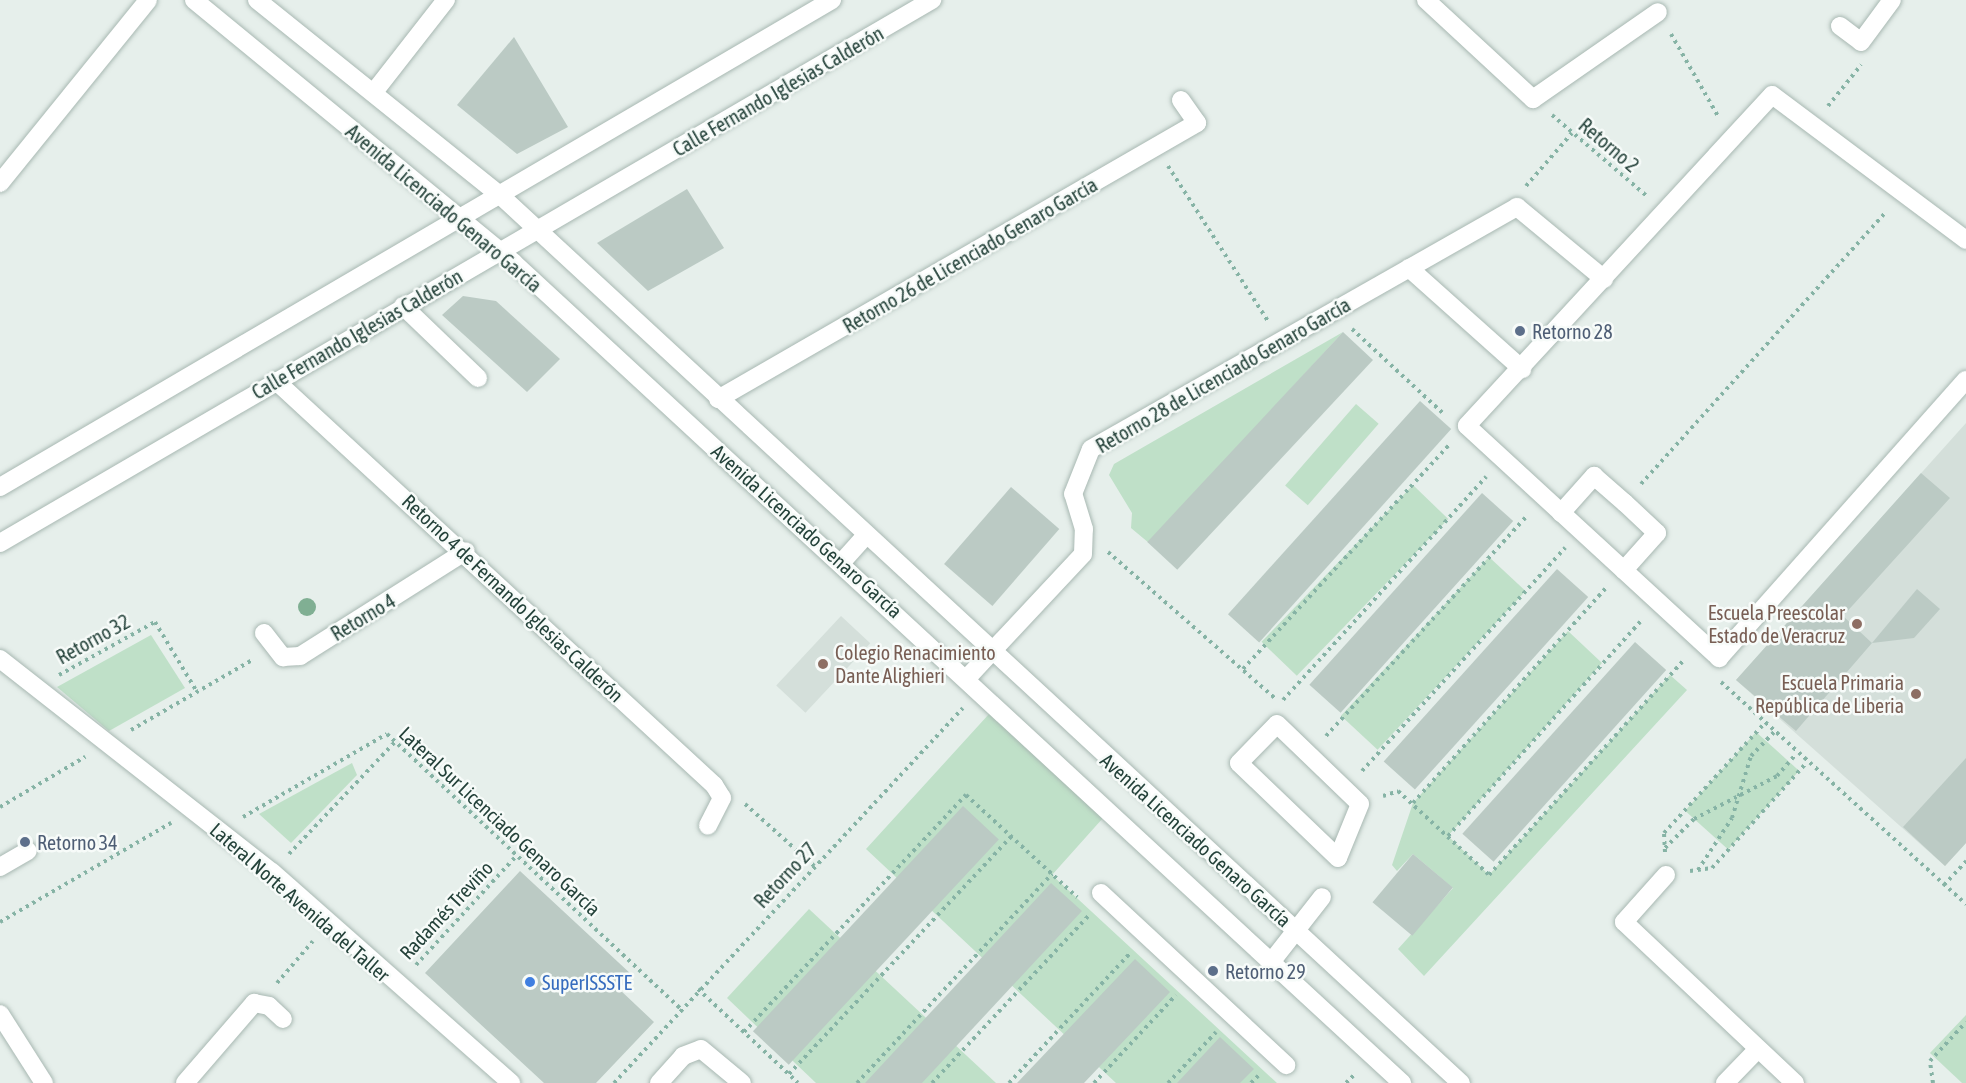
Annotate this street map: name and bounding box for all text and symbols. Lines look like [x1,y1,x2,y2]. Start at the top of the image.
street label: Calle Fernando Iglesias Calderón [668,21,888,161]
street label: Retorno 2 [1574,113,1644,177]
street label: Avenida Licenciado Genaro García [341,119,547,297]
street label: Retorno 26 de Licenciado Genaro García [838,172,1102,338]
street label: Calle Fernando Iglesias Calderón [247,264,467,404]
street label: Retorno 28 de Licenciado Genaro García [1091,292,1355,458]
place label: Retorno 28 [1532,319,1613,343]
marker: Retorno 28 [1513,324,1527,338]
street label: Avenida Licenciado Genaro García [707,439,907,623]
street label: Retorno 4 de Fernando Iglesias Calderón [397,489,629,707]
street label: Retorno 4 [326,588,400,646]
place label: Escuela Preescolar Estado de Veracruz [1708,600,1845,647]
street label: Retorno 32 [52,609,134,669]
marker: Escuela Preescolar Estado de Veracruz [1850,617,1864,631]
place label: Colegio Renacimiento Dante Alighieri [835,640,996,687]
marker: Colegio Renacimiento Dante Alighieri [816,657,830,671]
place label: Escuela Primaria República de Liberia [1755,670,1904,717]
marker: Escuela Primaria República de Liberia [1909,687,1923,701]
street label: Lateral Sur Licenciado Genaro García [394,721,606,921]
street label: Avenida Licenciado Genaro García [1096,748,1296,932]
street label: Lateral Norte Avenida del Taller [205,817,395,987]
place label: Retorno 34 [37,830,118,854]
marker: Retorno 34 [18,835,32,849]
street label: Retorno 27 [749,837,821,913]
street label: Radamés Treviño [394,856,498,964]
place label: Retorno 29 [1225,959,1306,983]
marker: Retorno 29 [1206,964,1220,978]
place label: SuperISSSTE [542,970,632,994]
marker: SuperISSSTE [523,975,537,989]

